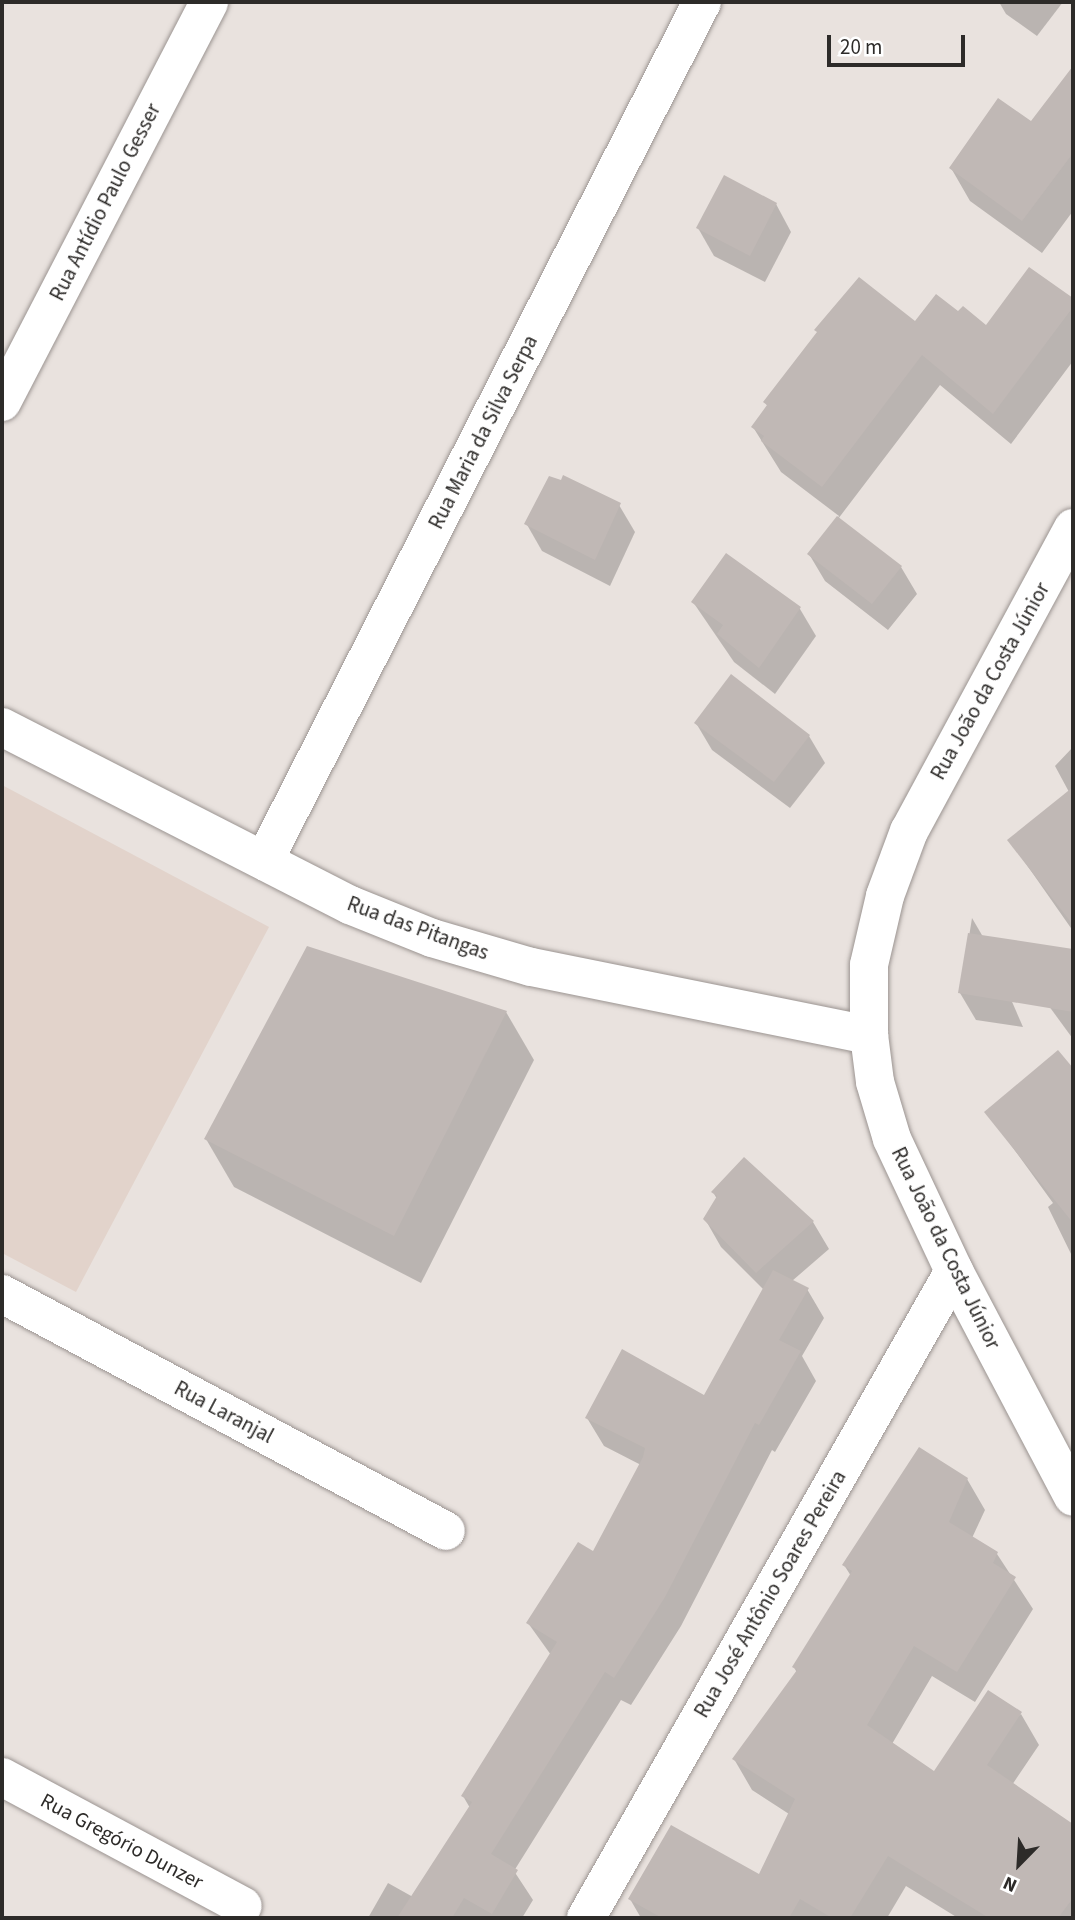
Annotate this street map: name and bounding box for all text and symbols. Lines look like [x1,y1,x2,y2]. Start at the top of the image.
scale bar [830,21,968,65]
text: 20 m [840,32,882,62]
street label: Rua Antídio Paulo Gesser [44,99,166,305]
street label: Rua Maria da Silva Serpa [423,331,543,533]
street label: Rua João da Costa Júnior [925,578,1055,784]
street label: Rua das Pitangas [344,891,492,965]
street label: Rua João da Costa Júnior [886,1143,1006,1353]
street label: Rua Laranjal [170,1375,278,1449]
street label: Rua José Antônio Soares Pereira [689,1466,851,1722]
street label: Rua Gregório Dunzer [36,1788,208,1894]
north arrow [984,1829,1054,1899]
text: N [999,1869,1022,1899]

